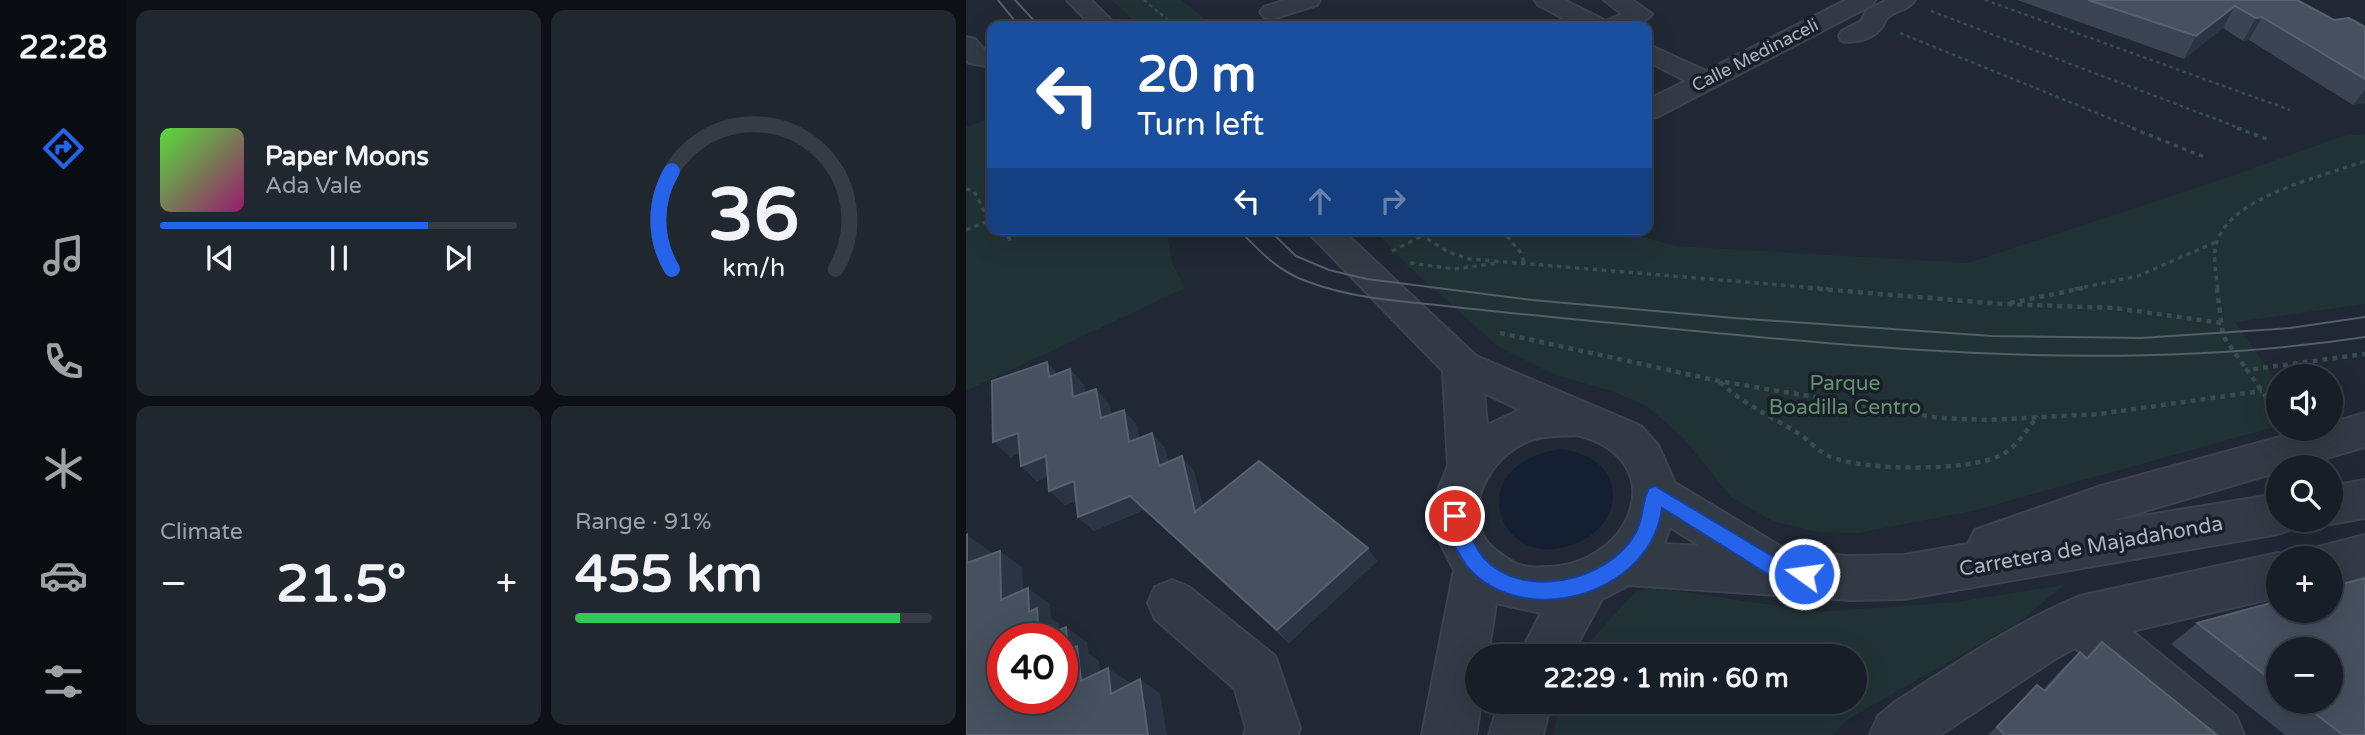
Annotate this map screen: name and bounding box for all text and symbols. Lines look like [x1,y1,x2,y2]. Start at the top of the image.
street label: Calle Medinaceli [1688,14,1822,96]
text: 22:28 [19,29,107,67]
text: 20 m [1137,46,1256,105]
icon: left [1022,49,1113,140]
text: Turn left [1137,106,1264,144]
icon: directions [39,124,88,173]
text: Paper Moons [265,141,429,172]
text: Ada Vale [265,172,362,200]
text: 36 [708,172,799,260]
icon: left [1228,182,1266,220]
icon: ahead [1301,182,1339,220]
icon: right [1374,182,1412,220]
icon: music [39,231,88,280]
icon: previous [201,239,239,277]
icon: pause [320,239,358,277]
icon: next [439,239,477,277]
text: km/h [722,253,785,283]
icon: phone [39,337,88,386]
map controls [2266,364,2343,714]
button: sound [2266,364,2343,441]
park label: Parque Boadilla Centro [1769,371,1921,420]
icon: climate [39,444,88,493]
button: search [2266,455,2343,532]
pin [1425,486,1485,546]
icon: arrive [1436,497,1474,535]
text: Range · 91% [575,508,711,536]
street label: Carretera de Majadahonda [1957,511,2225,582]
text: Climate [160,518,243,546]
position arrow [1767,537,1841,611]
text: 455 km [575,543,763,606]
button: + [2266,546,2343,623]
icon: car [39,551,88,600]
text: 21.5° [276,553,406,616]
text: − [160,561,187,607]
text: + [496,561,517,607]
speed limit sign: 40 [987,623,1078,714]
button: − [2266,637,2343,714]
icon: filters [39,657,88,706]
text: 22:29 · 1 min · 60 m [1543,663,1789,694]

